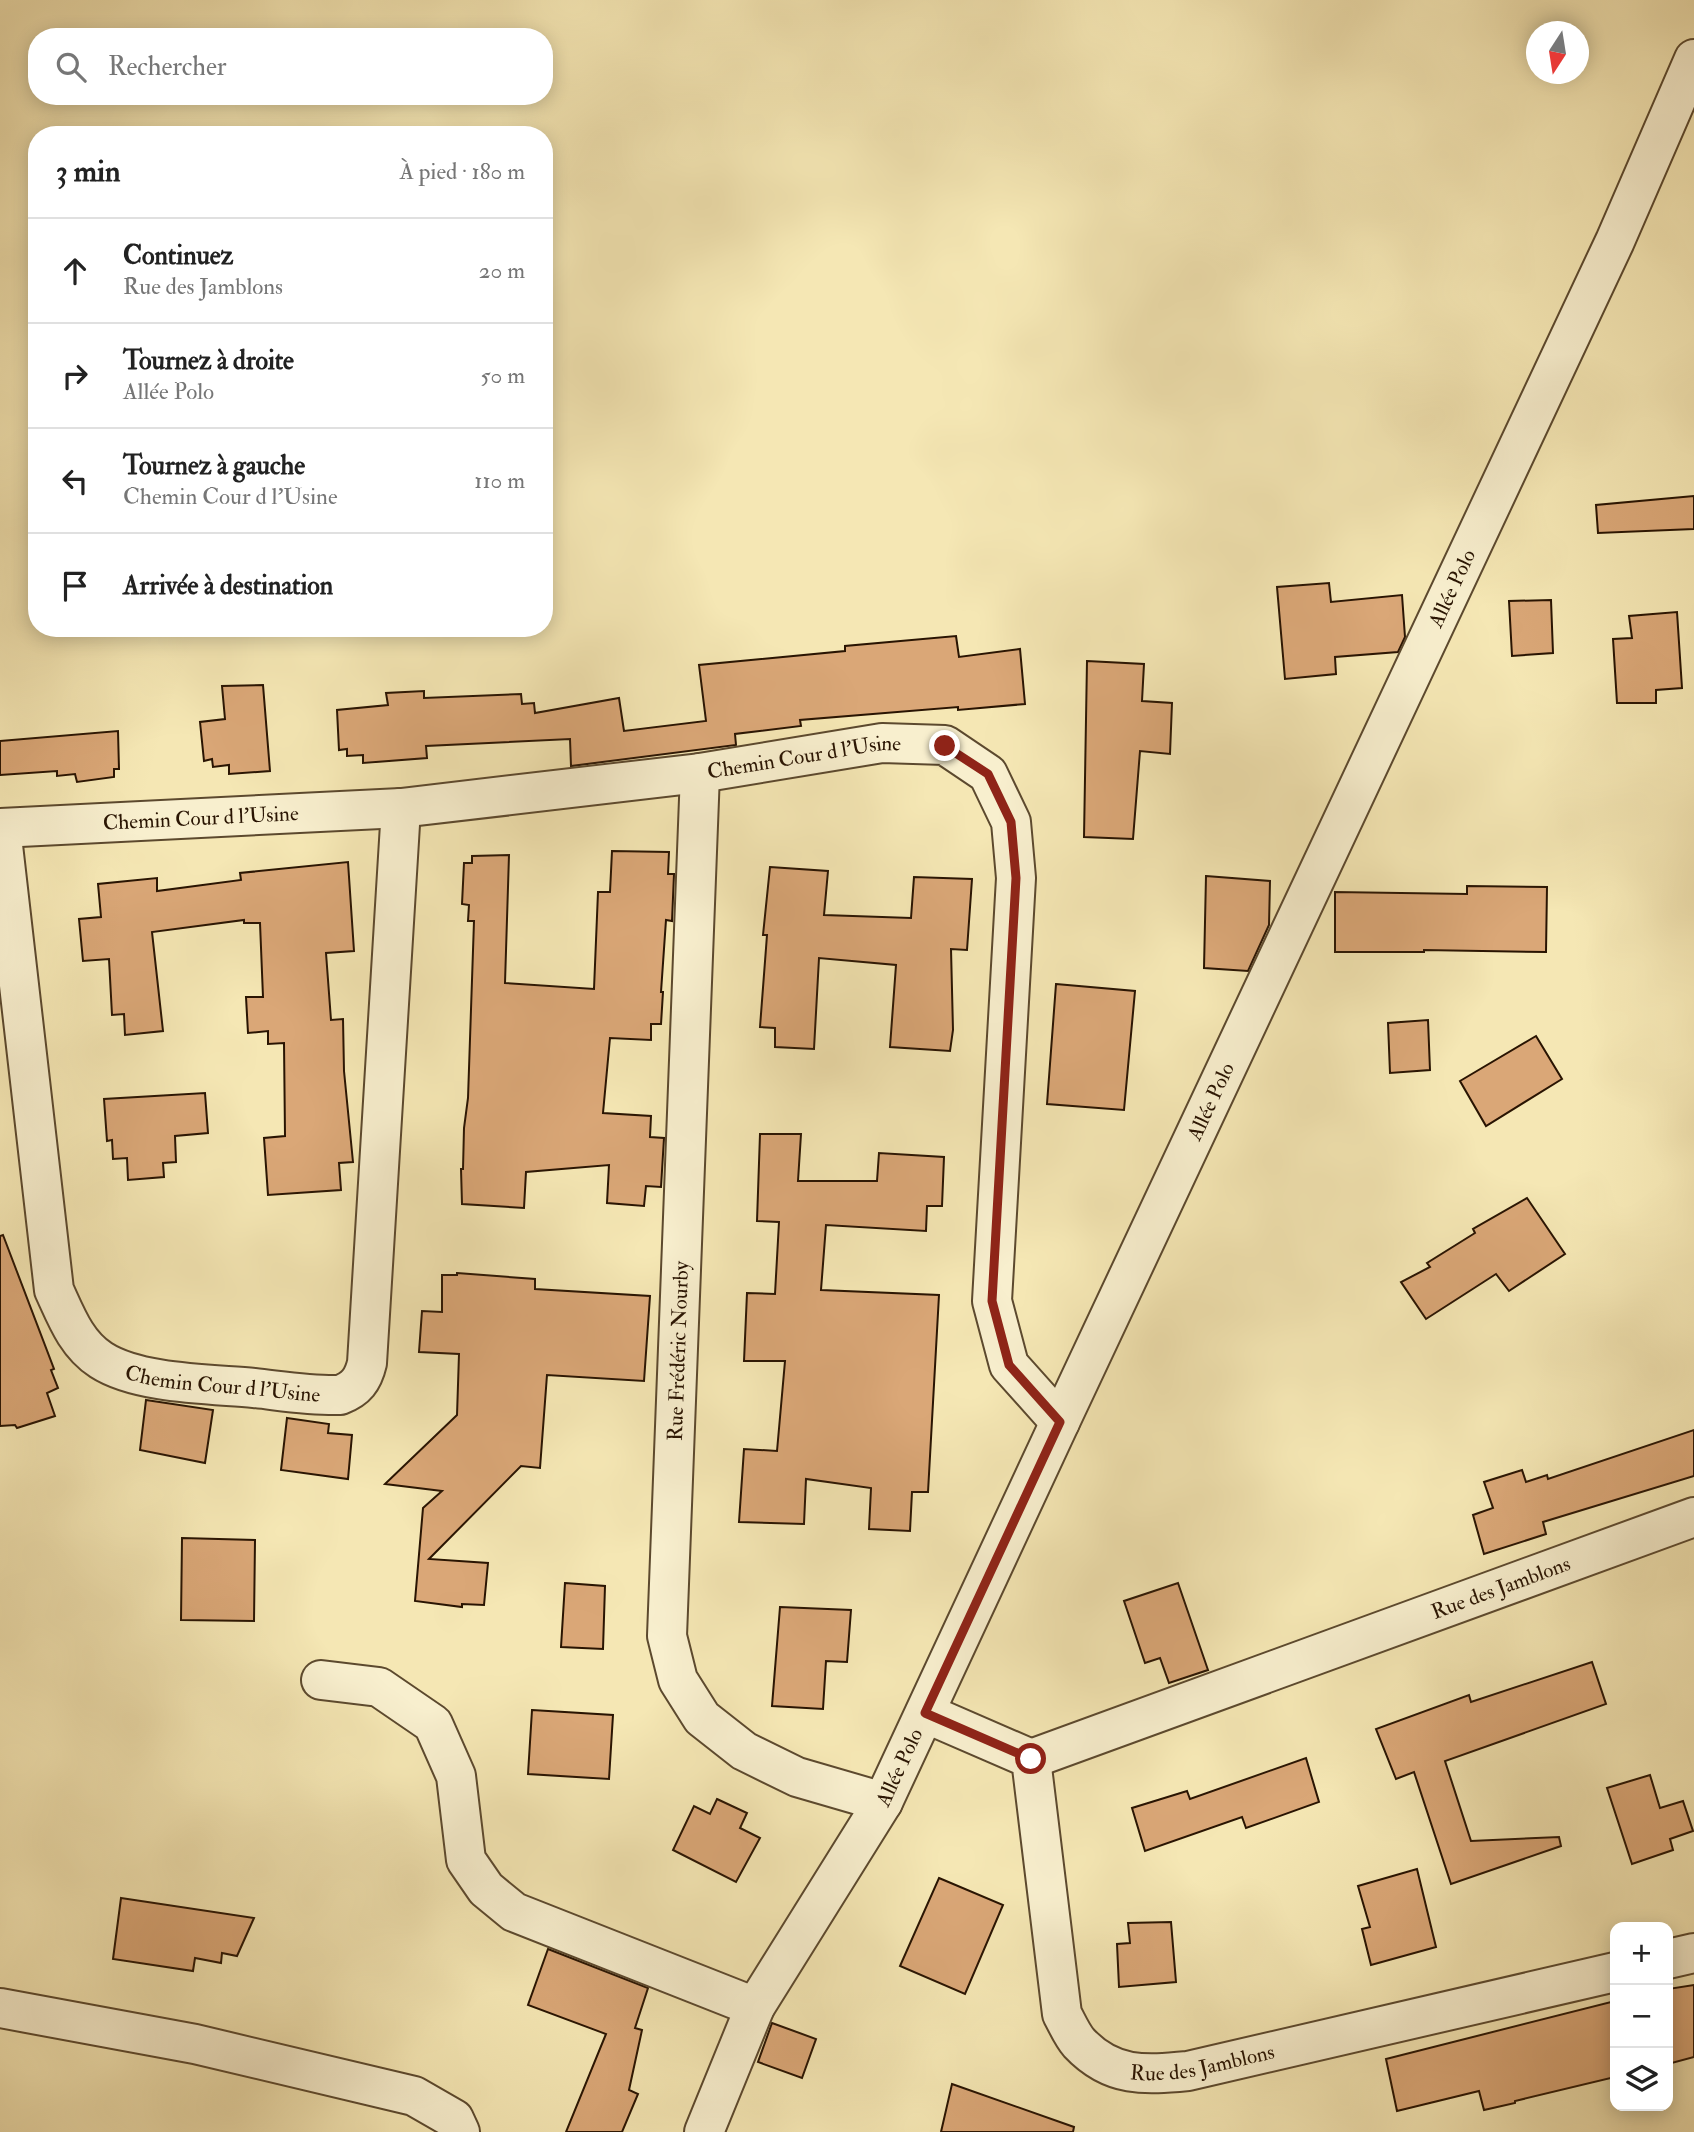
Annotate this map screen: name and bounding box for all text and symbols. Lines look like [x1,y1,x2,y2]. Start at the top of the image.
north arrow [1526,21,1589,84]
search box [28,28,553,105]
icon: search [52,48,90,86]
text: Rechercher [108,51,227,83]
text: 3 min [56,153,121,190]
text: À pied · 180 m [399,157,525,186]
text: Continuez [123,240,233,272]
icon: ahead [56,252,94,290]
text: 20 m [479,256,525,285]
text: Rue des Jamblons [123,272,283,301]
text: Tournez à droite [123,345,294,377]
icon: right [56,357,94,395]
text: 50 m [481,361,525,390]
text: Allée Polo [123,377,214,406]
text: Tournez à gauche [123,450,305,482]
icon: left [56,462,94,500]
text: 110 m [474,466,525,495]
text: Chemin Cour d l'Usine [123,482,338,511]
street label: Allée Polo [1422,545,1482,633]
icon: arrive [56,567,94,605]
text: Arrivée à destination [123,570,333,602]
street label: Chemin Cour d l'Usine [705,730,902,786]
route end [929,730,960,761]
street label: Chemin Cour d l'Usine [102,800,300,837]
street label: Allée Polo [1181,1058,1241,1146]
street label: Rue Frédéric Nourby [662,1260,695,1441]
street label: Chemin Cour d l'Usine [122,1359,321,1409]
street label: Rue des Jamblons [1428,1550,1574,1626]
street label: Allée Polo [869,1724,929,1812]
route start [1015,1743,1046,1774]
map controls [1610,1922,1673,2111]
button: + [1610,1922,1673,1985]
button: − [1610,1985,1673,2048]
street label: Rue des Jamblons [1129,2038,1277,2087]
button: layers [1610,2048,1673,2111]

